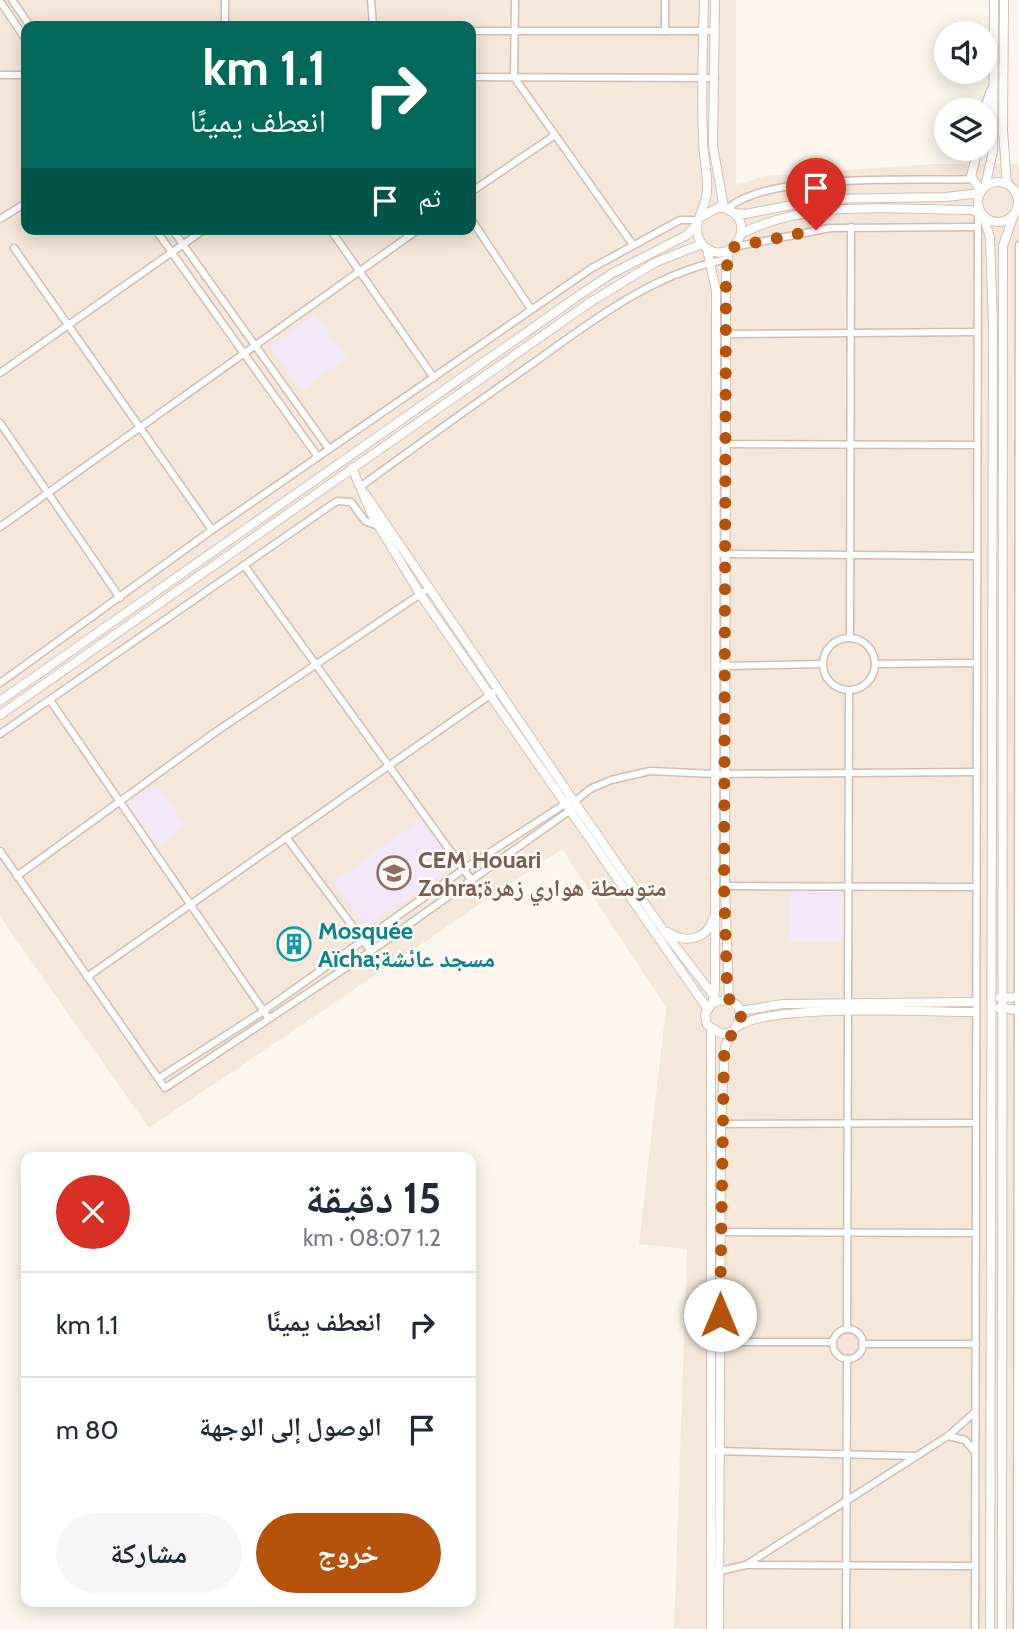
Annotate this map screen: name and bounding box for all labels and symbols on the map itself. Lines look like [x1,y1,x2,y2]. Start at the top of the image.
pin [786,158,846,230]
place label: CEM Houari Zohra;متوسطة هواري زهرة [418,845,667,906]
school or university icon: CEM Houari Zohra;متوسطة هواري زهرة [375,854,413,892]
place label: Mosquée Aïcha;مسجد عائشة [318,916,495,973]
building icon: Mosquée Aïcha;مسجد عائشة [275,925,313,963]
position arrow [683,1278,757,1352]

